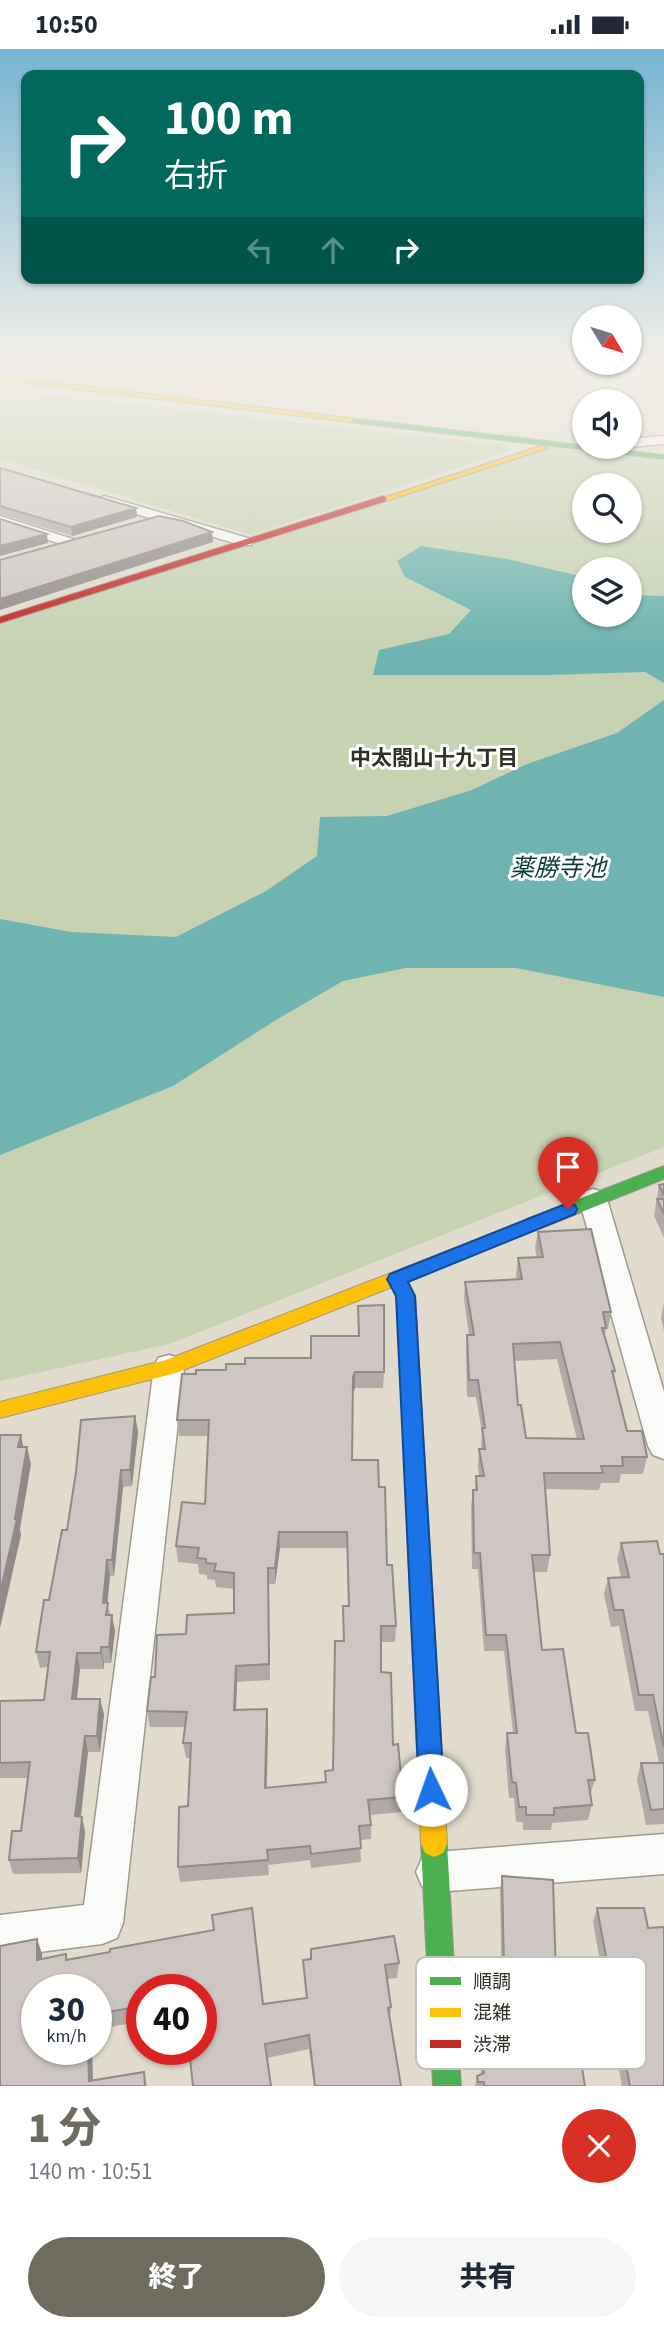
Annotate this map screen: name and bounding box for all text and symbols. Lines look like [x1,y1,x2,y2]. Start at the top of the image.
text: 10:50 [35,6,98,43]
text: 100 m [164,84,293,154]
icon: right [49,98,140,189]
text: 右折 [164,153,228,199]
icon: left [241,231,279,269]
icon: ahead [314,231,352,269]
icon: right [387,231,425,269]
north arrow [572,305,642,375]
map controls [572,305,642,627]
button: sound [572,389,642,459]
button: search [572,473,642,543]
button: layers [572,557,642,627]
district label: 中太閤山十九丁目 [350,743,518,773]
water label: 薬勝寺池 [510,851,608,886]
pin [538,1137,598,1209]
icon: arrive [549,1148,587,1186]
position arrow [394,1753,468,1827]
legend [416,1957,646,2069]
text: 順調 [473,1969,511,1996]
speed limit sign: 40 [126,1974,217,2065]
text: 30 [48,1985,85,2035]
text: 混雑 [473,2000,511,2027]
text: km/h [47,2024,86,2049]
text: 渋滞 [473,2032,511,2059]
text: 1 分 [28,2099,101,2159]
button: close [562,2109,636,2183]
text: 140 m · 10:51 [28,2155,152,2188]
button: 終了 [28,2237,325,2317]
button: 共有 [339,2237,636,2317]

